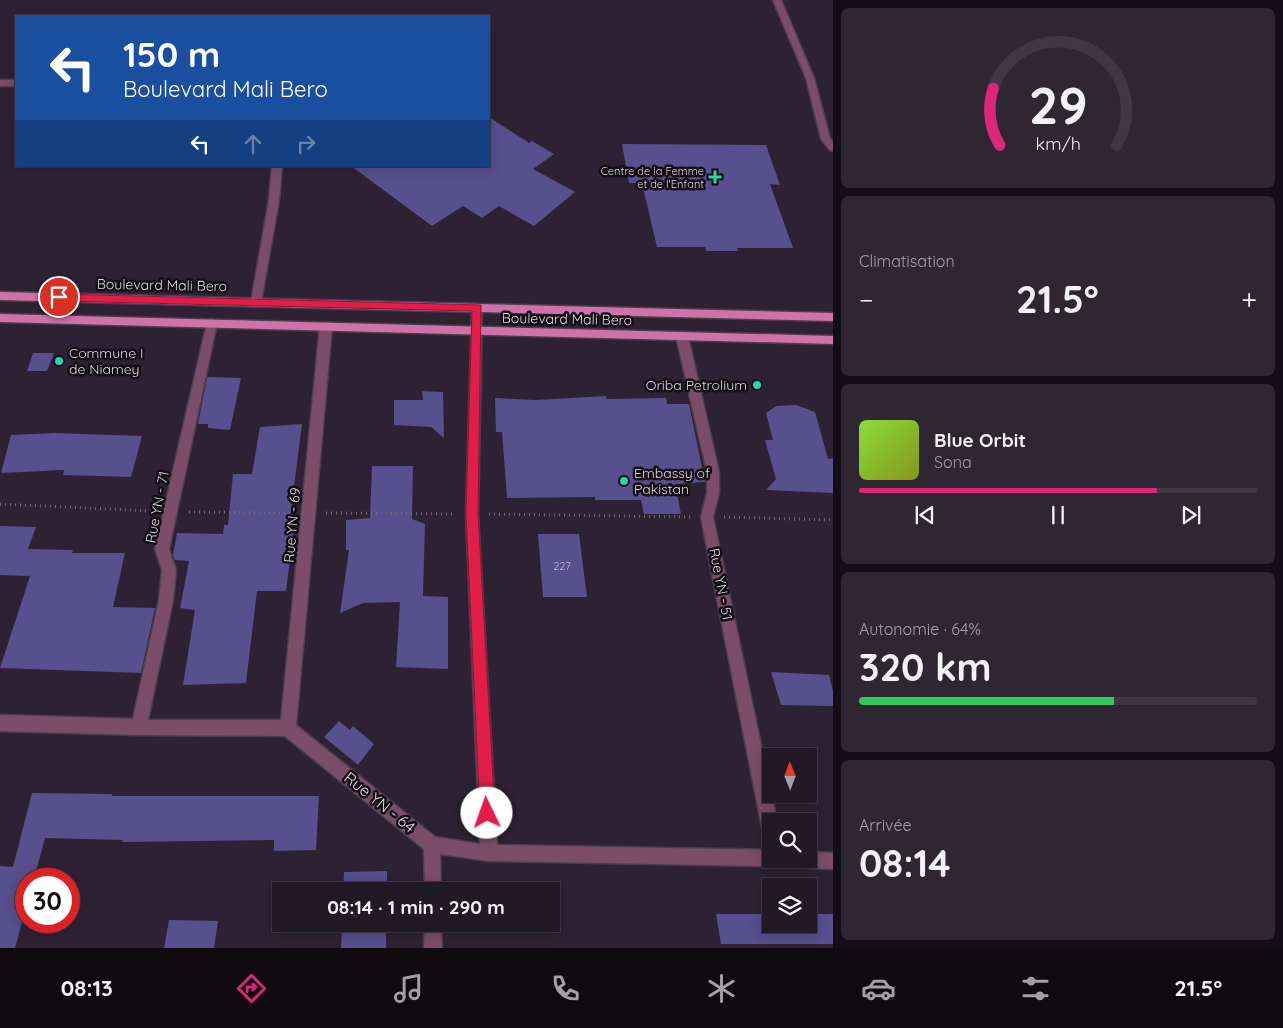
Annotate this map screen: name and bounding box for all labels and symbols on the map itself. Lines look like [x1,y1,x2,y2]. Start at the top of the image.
place label: Centre de la Femme et de l'Enfant [601,164,704,191]
marker: Centre de la Femme et de l'Enfant [708,170,722,184]
street label: Boulevard Mali Bero [97,275,227,295]
pin [38,276,80,318]
street label: Boulevard Mali Bero [502,309,632,329]
place label: Commune I de Niamey [69,344,143,378]
marker: Commune I de Niamey [53,355,65,367]
place label: Oriba Petrolium [646,376,747,394]
marker: Oriba Petrolium [751,379,763,391]
place label: Embassy of Pakistan [634,464,710,498]
street label: Rue YN - 71 [141,469,173,545]
marker: Embassy of Pakistan [618,475,630,487]
street label: Rue YN - 69 [280,486,304,563]
street label: Rue YN - 51 [705,547,737,621]
house number: 227 [553,559,571,573]
north arrow [762,748,818,802]
street label: Rue YN - 64 [340,767,420,837]
position arrow [460,786,512,838]
speed limit sign: 30 [15,868,80,933]

